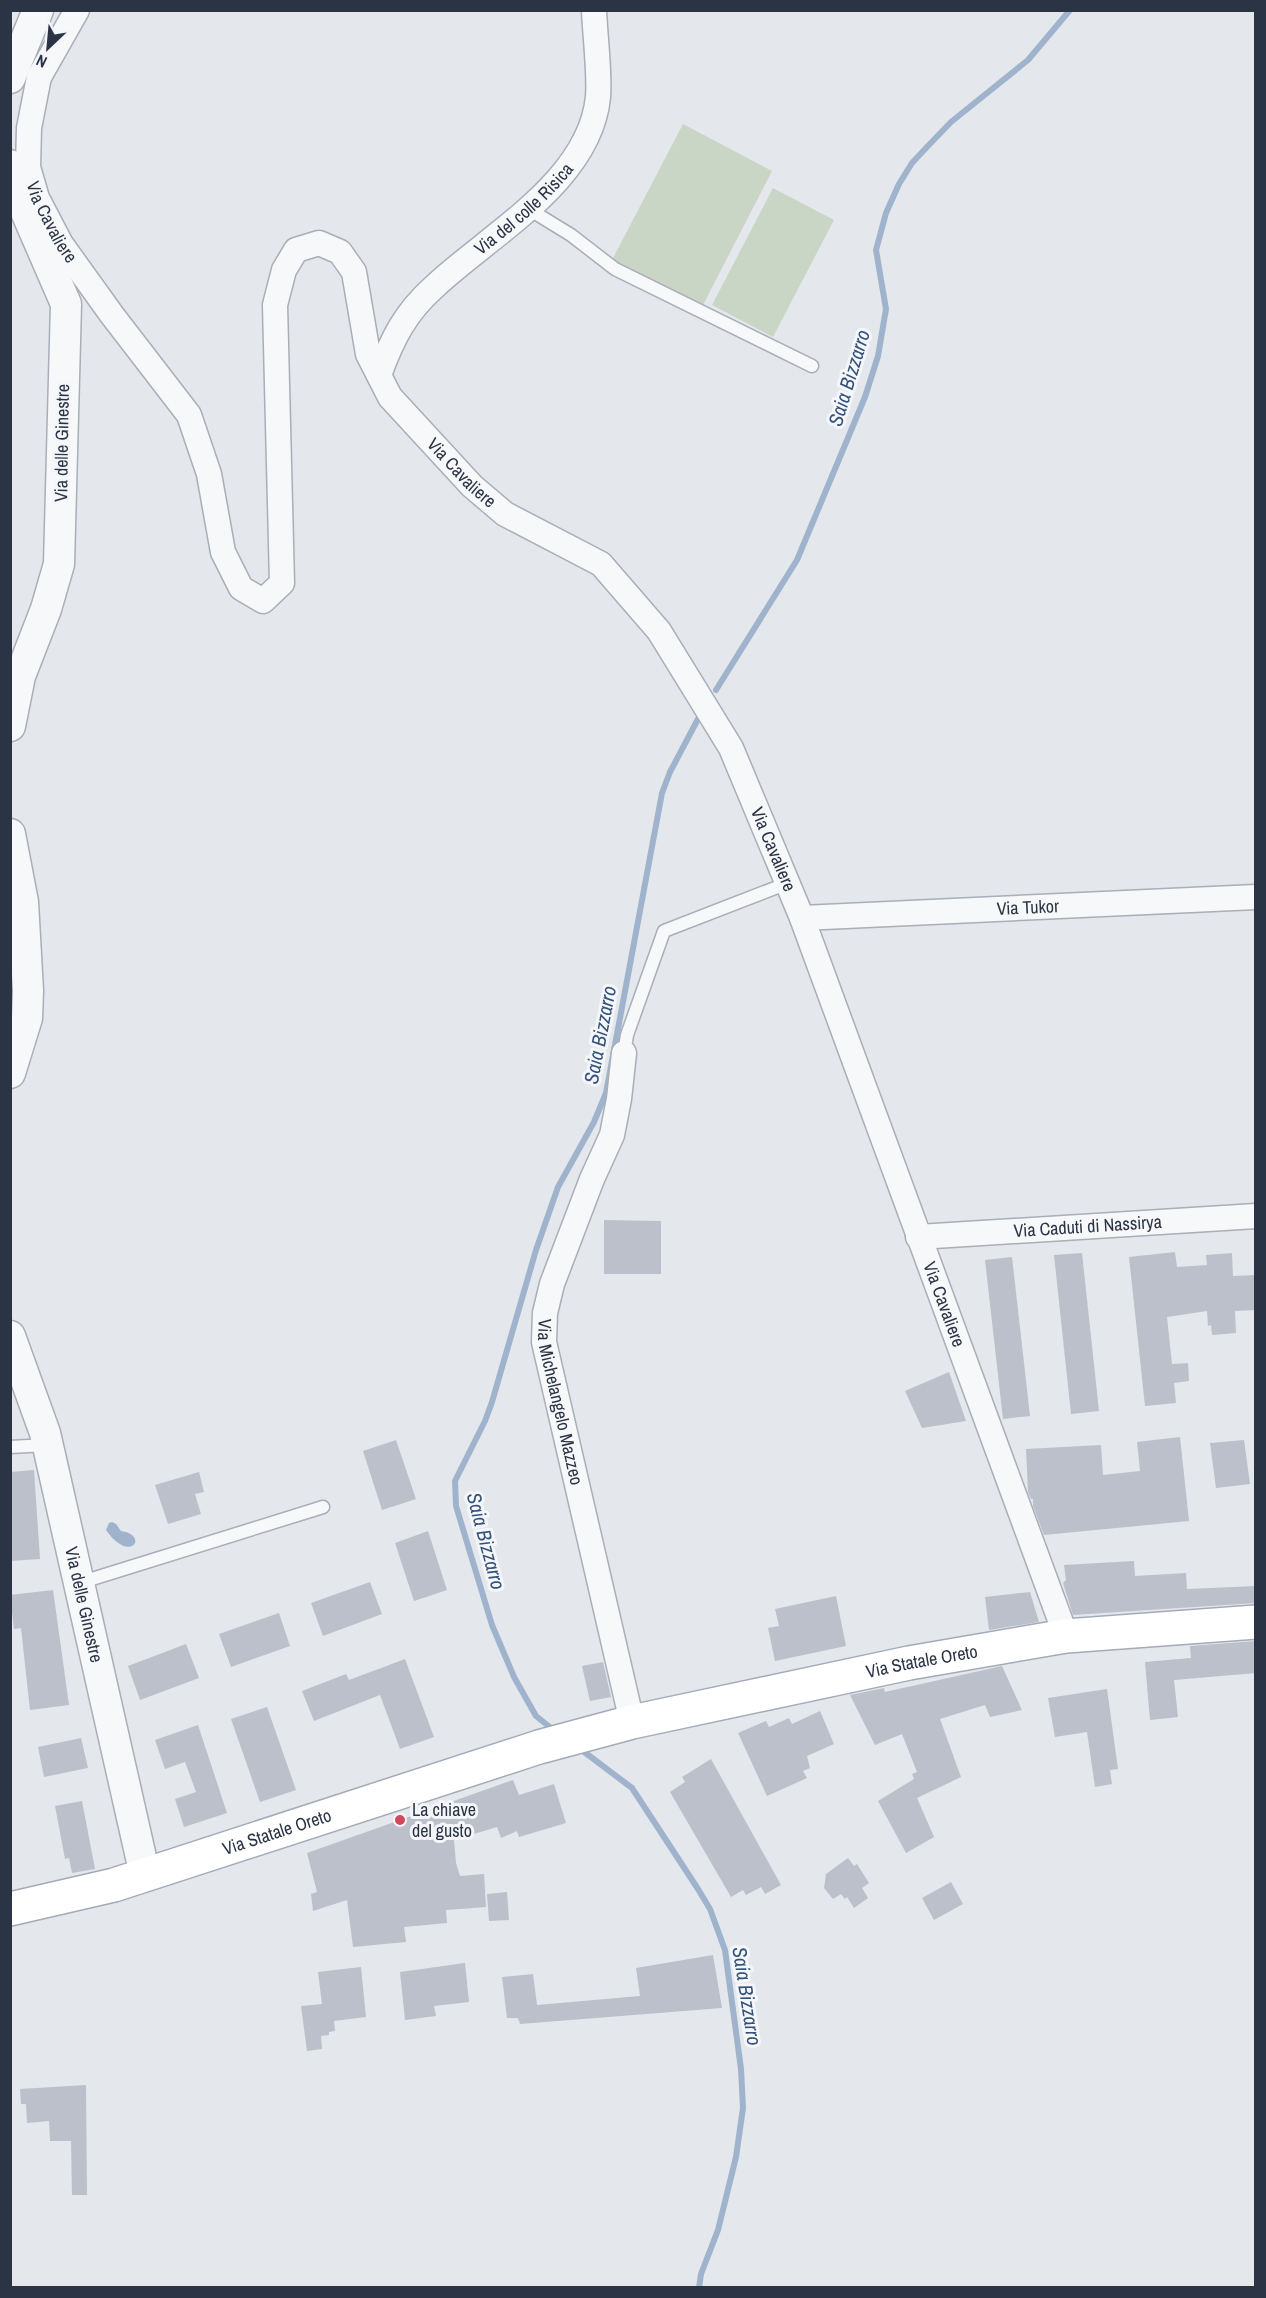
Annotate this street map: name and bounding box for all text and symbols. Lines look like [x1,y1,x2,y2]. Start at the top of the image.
north arrow [18,18,78,78]
text: N [32,50,51,73]
street label: Via del colle Risica [469,158,579,261]
street label: Via Cavaliere [21,178,83,268]
water label: Saia Bizzarro [821,326,876,429]
street label: Via delle Ginestre [48,384,75,502]
street label: Via Cavaliere [422,432,502,513]
street label: Via Cavaliere [745,803,803,895]
street label: Via Tukor [996,893,1060,921]
water label: Saia Bizzarro [577,984,622,1086]
street label: Via Caduti di Nassirya [1013,1209,1162,1243]
street label: Via Cavaliere [917,1258,972,1350]
street label: Via Michelangelo Mazzeo [532,1318,590,1487]
water label: Saia Bizzarro [461,1489,512,1592]
street label: Via delle Ginestre [59,1544,110,1665]
street label: Via Statale Oreto [864,1638,979,1684]
place label: La chiave del gusto [412,1797,476,1843]
street label: Via Statale Oreto [219,1802,334,1861]
marker: La chiave del gusto [393,1813,407,1827]
water label: Saia Bizzarro [726,1945,769,2047]

